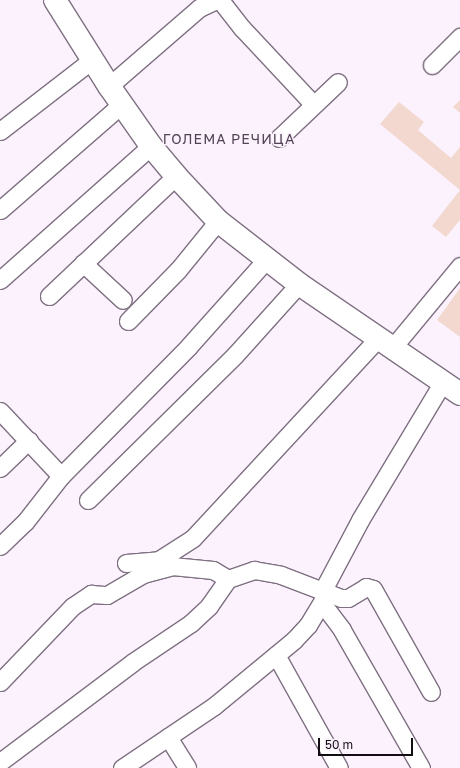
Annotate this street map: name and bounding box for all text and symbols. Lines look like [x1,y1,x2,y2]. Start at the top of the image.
district label: ГОЛЕМА РЕЧИЦА [163,131,295,147]
scale bar [320,730,415,756]
text: 50 m [325,737,353,752]

